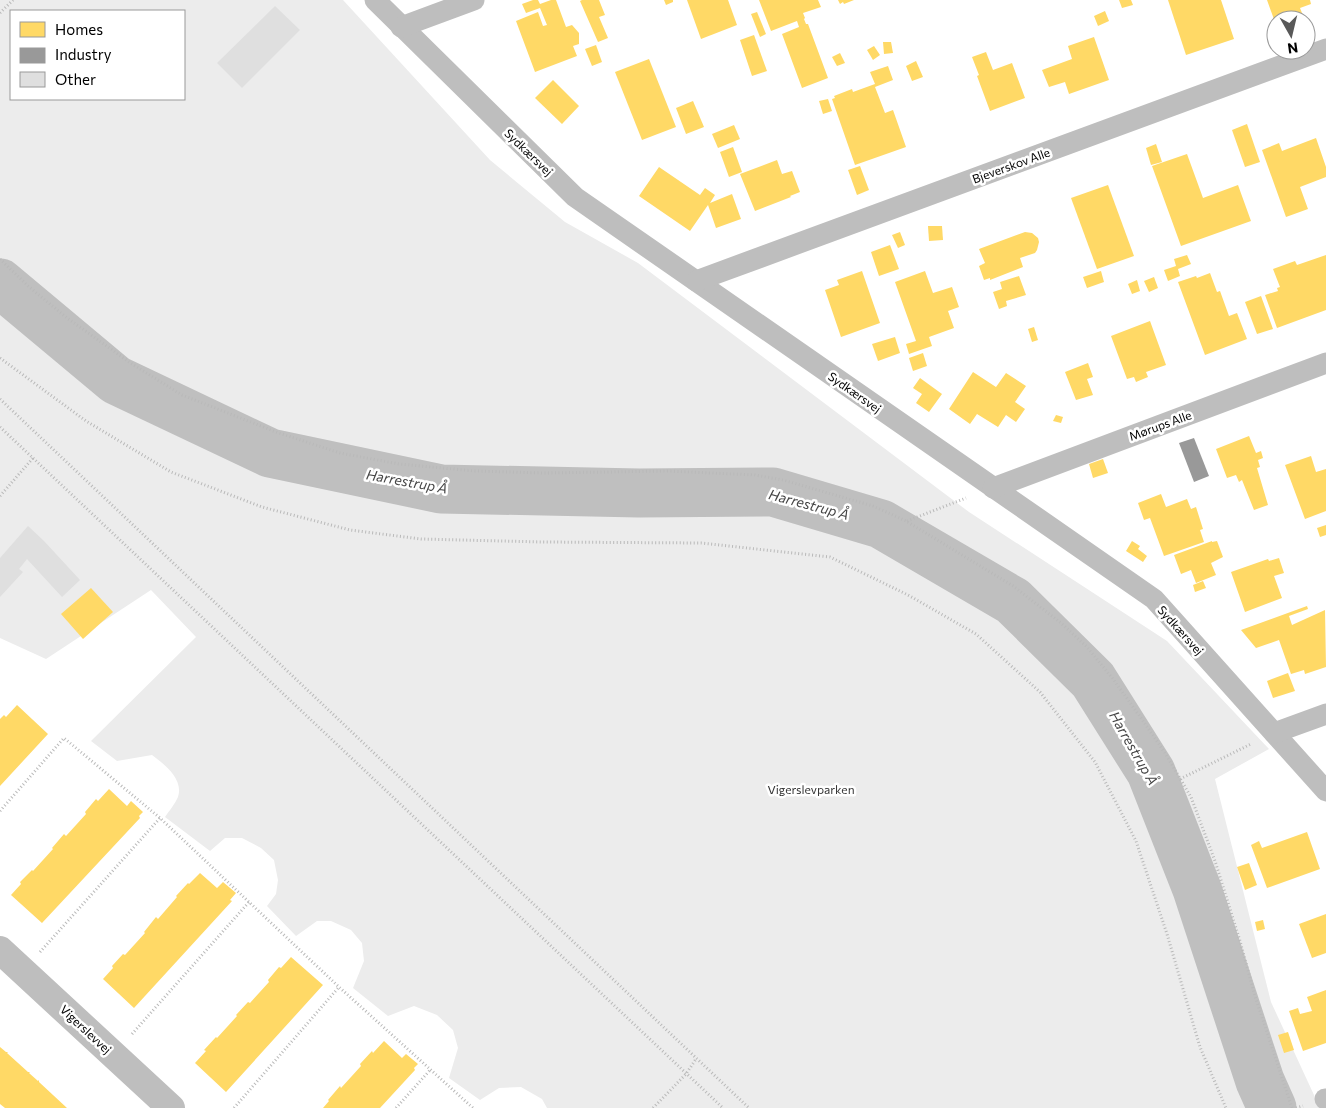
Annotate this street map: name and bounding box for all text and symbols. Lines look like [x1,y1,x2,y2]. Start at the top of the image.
legend [10,10,185,100]
north arrow [1266,10,1316,60]
text: Homes [55,20,103,38]
text: N [1286,39,1299,58]
text: Industry [55,45,112,63]
text: Other [55,70,96,88]
street label: Sydkærsvej [502,126,556,178]
street label: Bjeverskov Alle [970,144,1052,186]
street label: Sydkærsvej [826,369,884,415]
street label: Mørups Alle [1127,407,1193,443]
water label: Harrestrup Å [365,465,449,497]
water label: Harrestrup Å [767,485,851,523]
street label: Sydkærsvej [1155,603,1207,657]
water label: Harrestrup Å [1106,708,1162,788]
park label: Vigerslevparken [767,782,855,796]
street label: Vigerslevvej [58,1002,114,1056]

